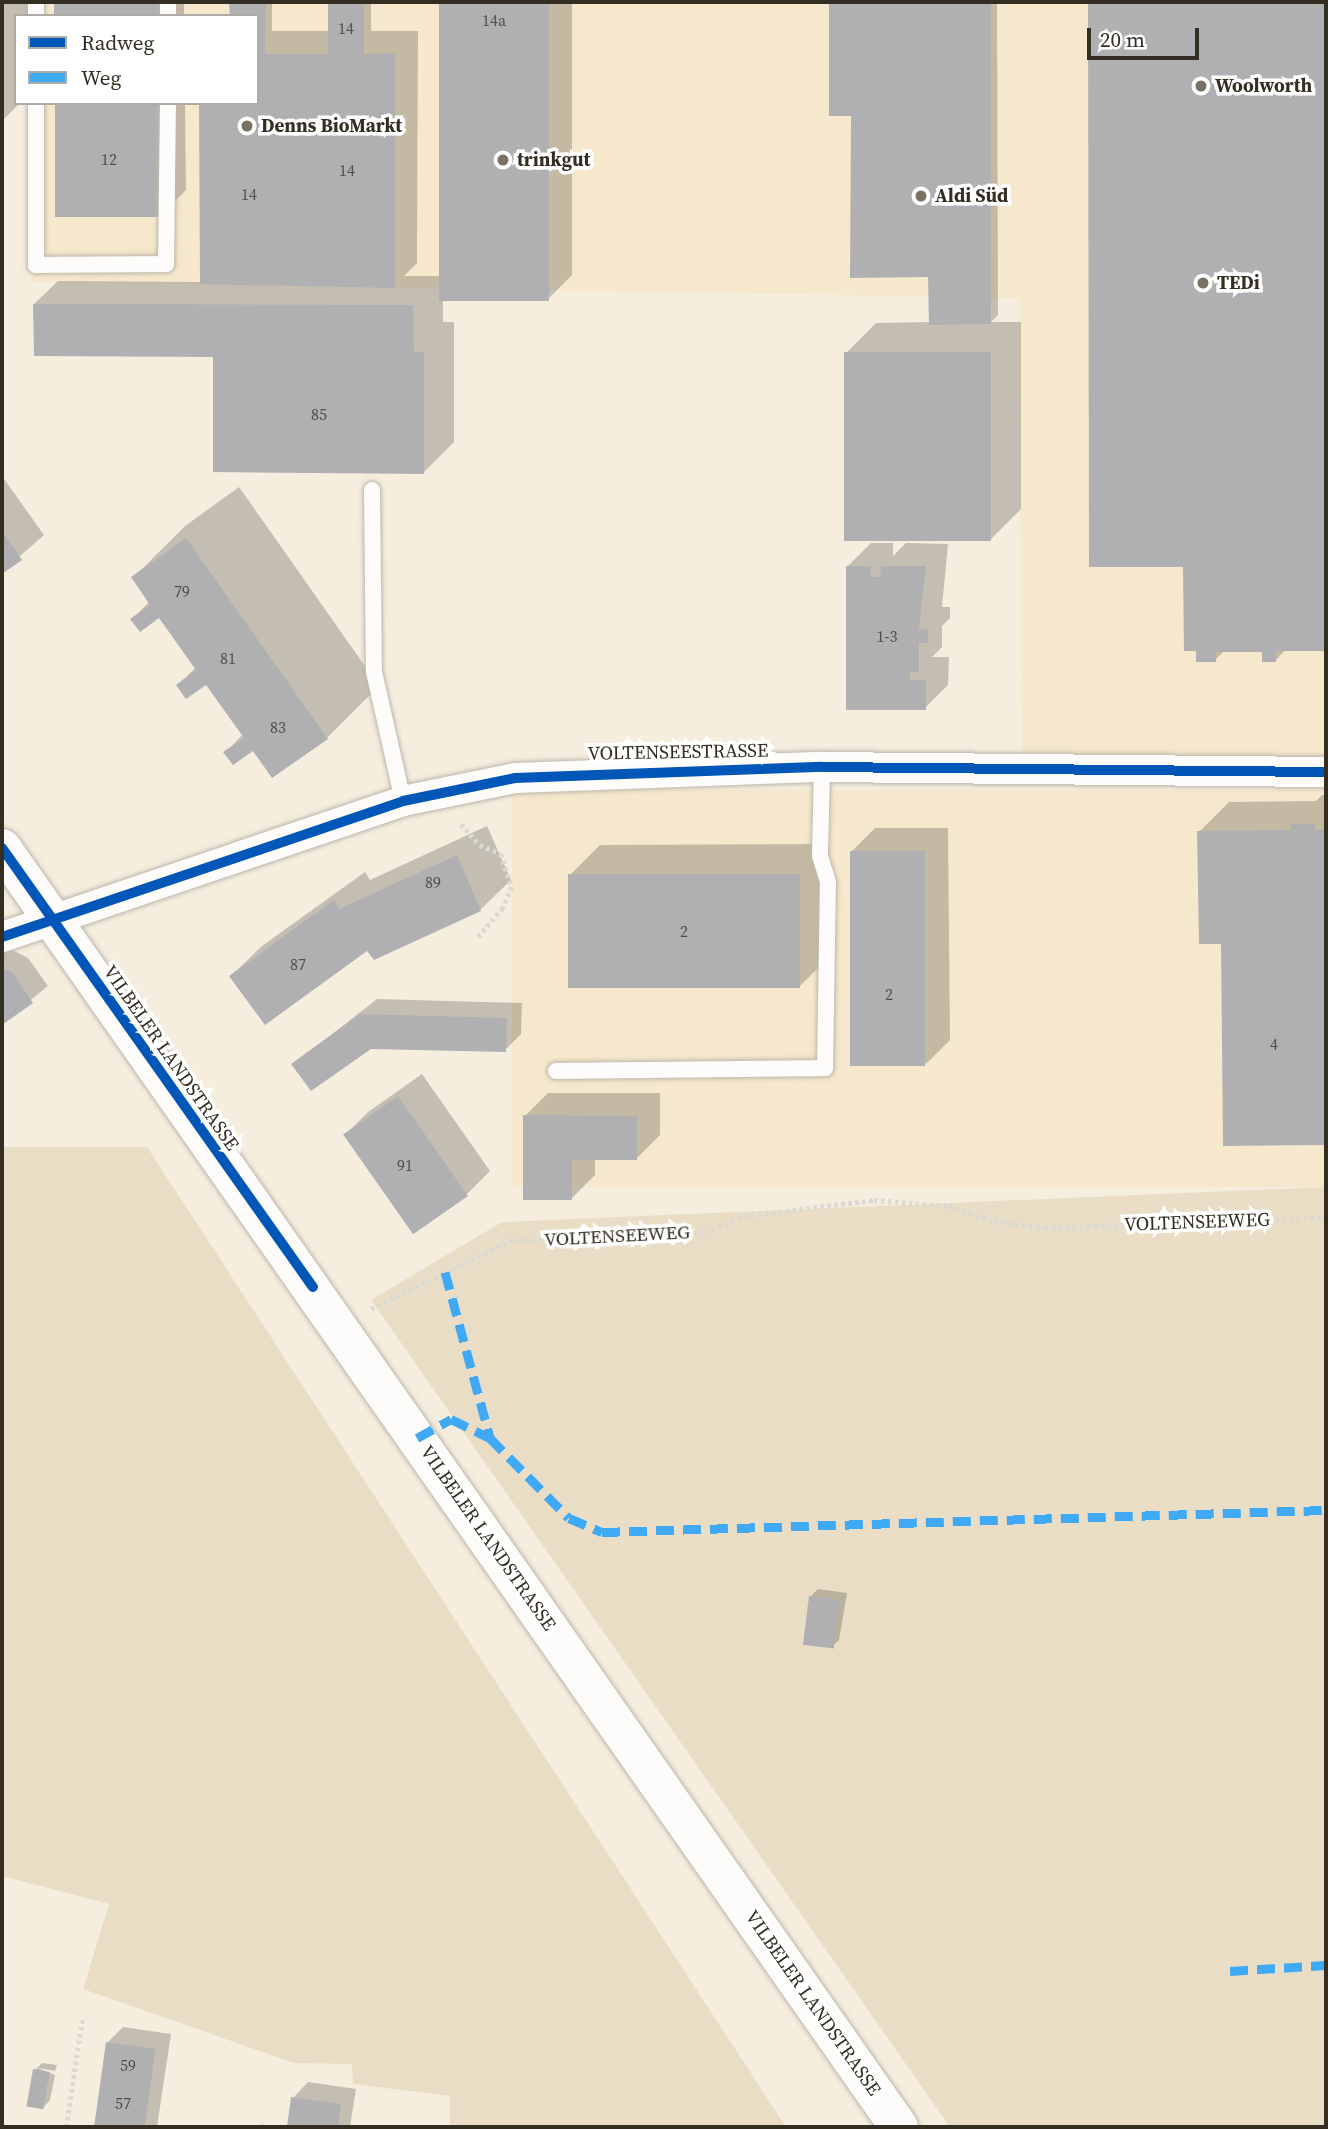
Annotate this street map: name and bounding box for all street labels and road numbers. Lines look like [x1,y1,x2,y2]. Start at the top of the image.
street label: VOLTENSEESTRASSE [588,739,768,765]
street label: VILBELER LANDSTRASSE [98,961,244,1155]
street label: VOLTENSEEWEG [1124,1208,1270,1236]
street label: VOLTENSEEWEG [543,1221,691,1251]
street label: VILBELER LANDSTRASSE [415,1441,561,1635]
street label: VILBELER LANDSTRASSE [740,1906,886,2100]

